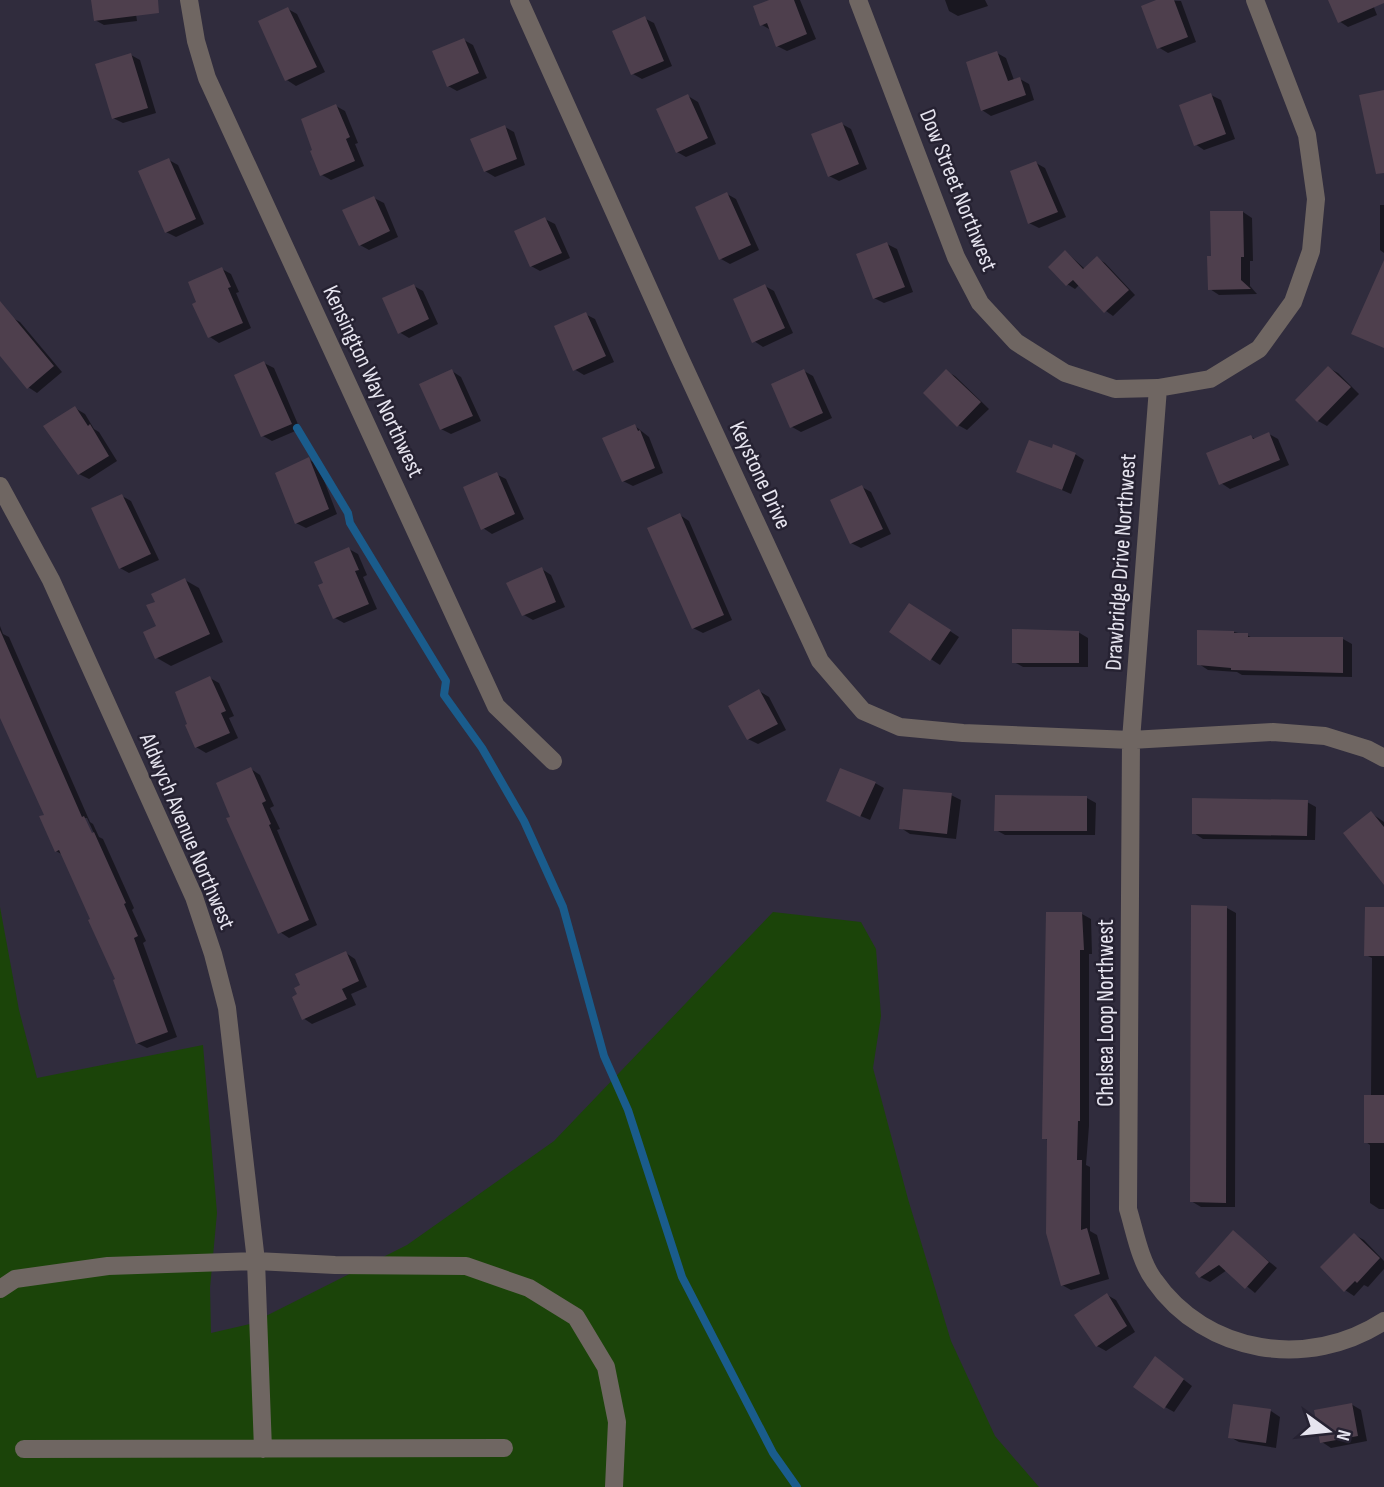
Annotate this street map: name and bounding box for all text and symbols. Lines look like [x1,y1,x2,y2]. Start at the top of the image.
street label: Dow Street Northwest [913,105,1003,275]
street label: Kensington Way Northwest [316,281,430,482]
street label: Keystone Drive [723,417,797,534]
street label: Drawbridge Drive Northwest [1099,453,1143,671]
street label: Aldwych Avenue Northwest [133,728,241,934]
street label: Chelsea Loop Northwest [1092,919,1120,1107]
north arrow [1293,1396,1363,1466]
text: N [1331,1427,1355,1443]

